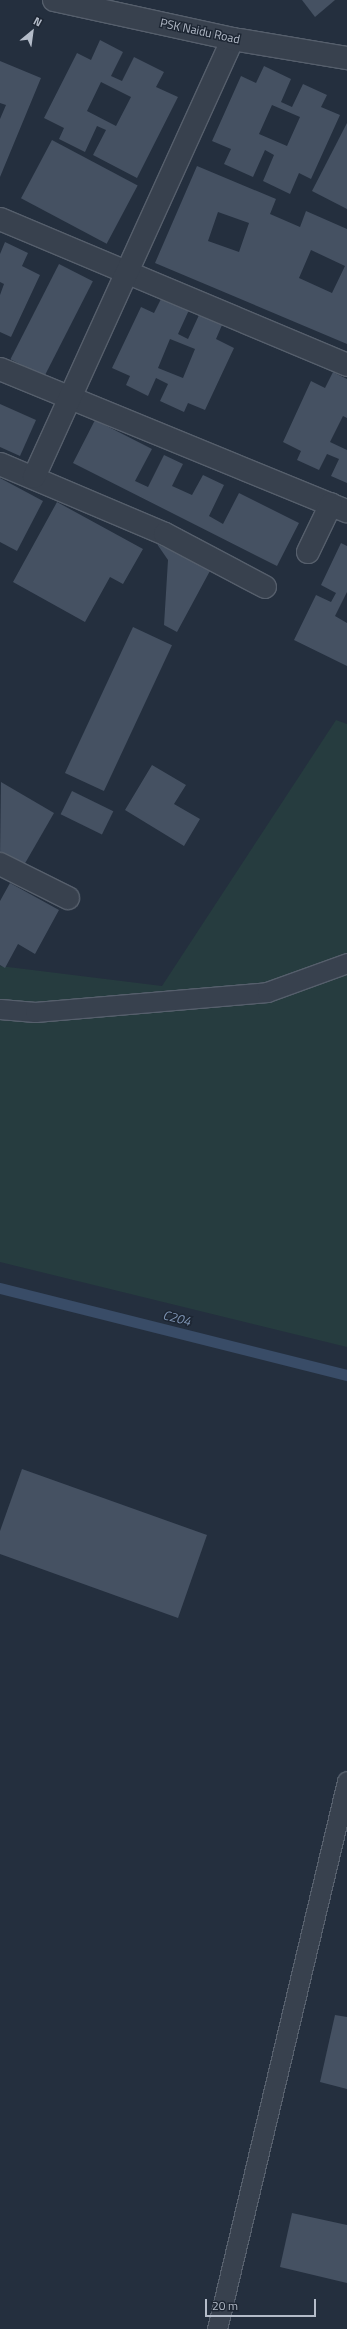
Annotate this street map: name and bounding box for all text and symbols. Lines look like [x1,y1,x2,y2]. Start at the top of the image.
north arrow [12,12,52,52]
text: N [31,13,45,30]
street label: PSK Naidu Road [159,16,241,46]
water label: C204 [161,1307,193,1329]
scale bar [207,2291,318,2317]
text: 20 m [212,2296,238,2315]

